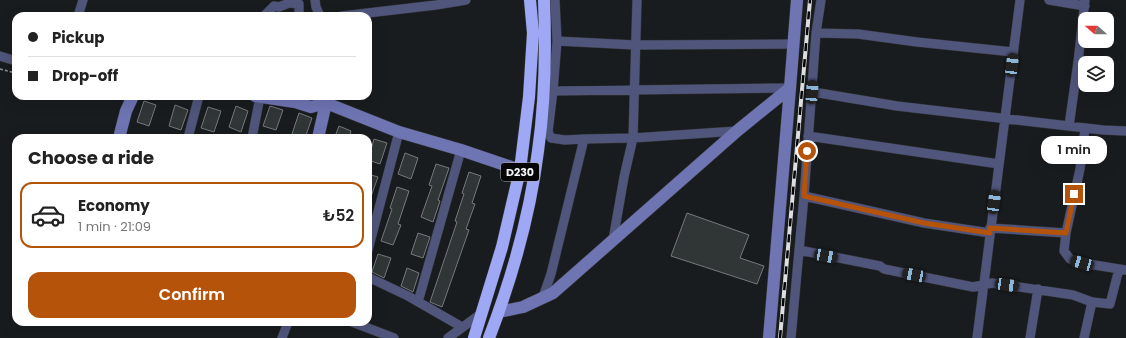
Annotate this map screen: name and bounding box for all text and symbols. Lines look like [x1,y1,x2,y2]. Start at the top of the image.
north arrow [1078,12,1114,48]
map controls [1078,12,1114,92]
text: Pickup [52,27,104,48]
car [1005,52,1019,78]
button: layers [1078,56,1114,92]
text: Drop-off [52,65,118,86]
car [805,80,819,104]
callout: 1 min [1041,136,1107,164]
text: 1 min [1057,140,1091,159]
route start [798,142,816,160]
text: Choose a ride [28,145,154,170]
road number: D230 [501,163,539,181]
route end [1065,185,1083,203]
car [986,189,1002,215]
text: Economy [78,195,150,216]
icon: car [30,197,66,233]
text: ₺52 [323,205,354,226]
text: 1 min · 21:09 [78,217,151,236]
car [813,248,839,264]
car [1069,254,1095,272]
car [901,267,927,283]
button: Confirm [28,272,356,318]
car [994,277,1020,293]

